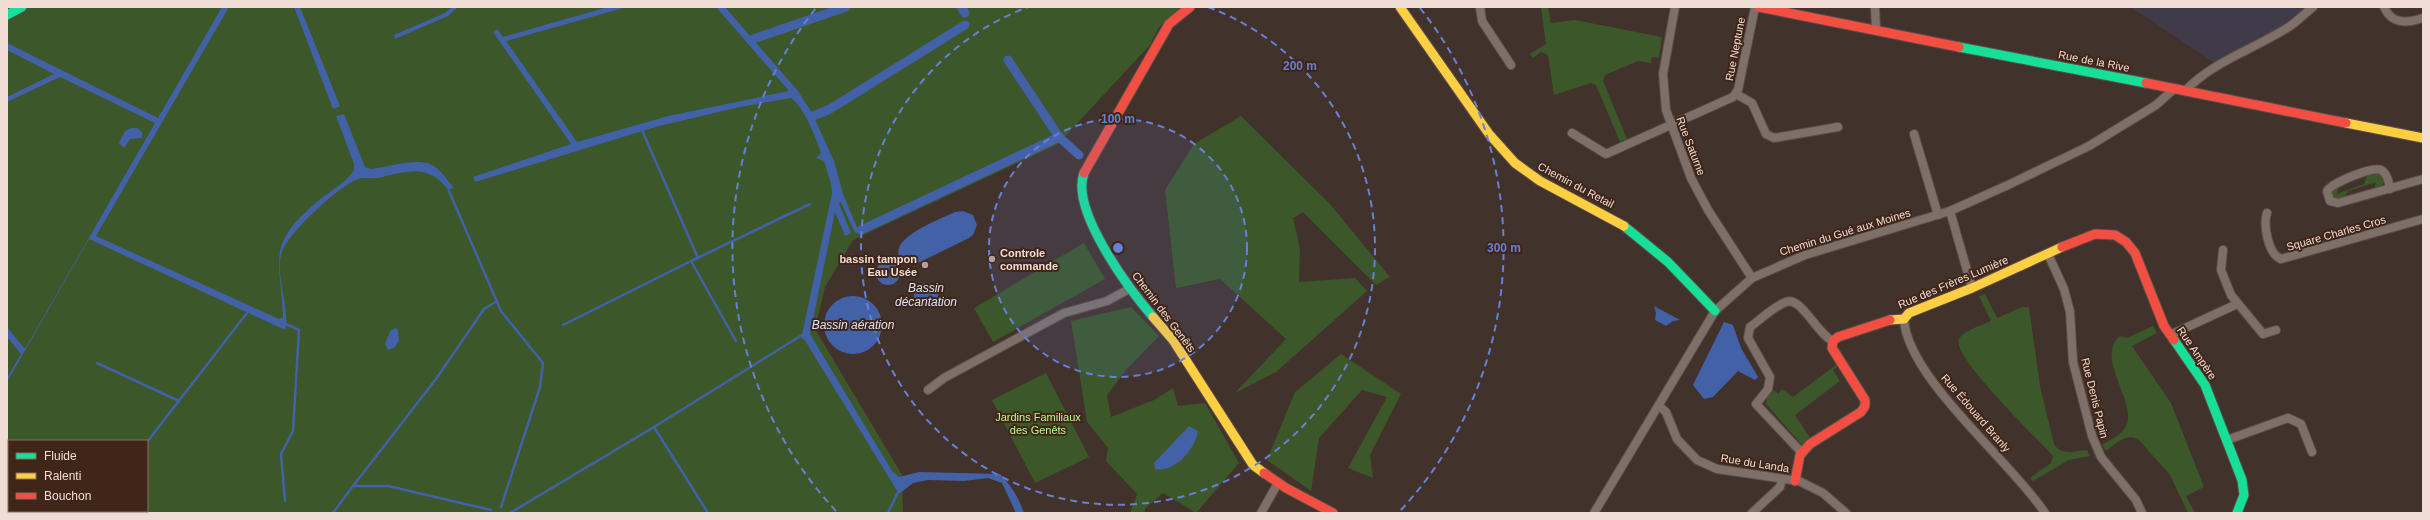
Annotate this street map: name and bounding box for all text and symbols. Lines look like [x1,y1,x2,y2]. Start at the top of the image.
street label: Rue Neptune [1723,16,1747,82]
street label: Rue de la Rive [2057,48,2131,74]
text: 200 m [1283,59,1317,73]
text: 100 m [1101,112,1135,126]
street label: Rue Saturne [1674,115,1708,177]
street label: Chemin du Retail [1536,160,1616,210]
street label: Chemin du Gué aux Moines [1778,206,1912,258]
street label: Square Charles Cros [2285,213,2387,253]
centre of rings [1111,241,1125,255]
text: 300 m [1487,241,1521,255]
place label: Controle commande [1000,247,1058,272]
place label: bassin tampon Eau Usée [839,253,917,278]
street label: Rue des Frères Lumière [1896,253,2010,311]
marker: Controle commande [987,254,997,264]
marker: bassin tampon Eau Usée [920,260,930,270]
street label: Chemin des Genêts [1130,270,1198,355]
water label: Bassin décantation [895,281,957,309]
water label: Bassin aération [812,318,895,332]
street label: Rue Ampère [2175,324,2219,382]
street label: Rue Denis Papin [2079,356,2111,440]
street label: Rue Édouard Branly [1939,372,2013,455]
park label: Jardins Familiaux des Genêts [995,411,1081,436]
legend [8,440,148,512]
text: Fluide [44,449,77,463]
street label: Rue du Landa [1720,452,1791,474]
text: Ralenti [44,469,81,483]
text: Bouchon [44,489,91,503]

